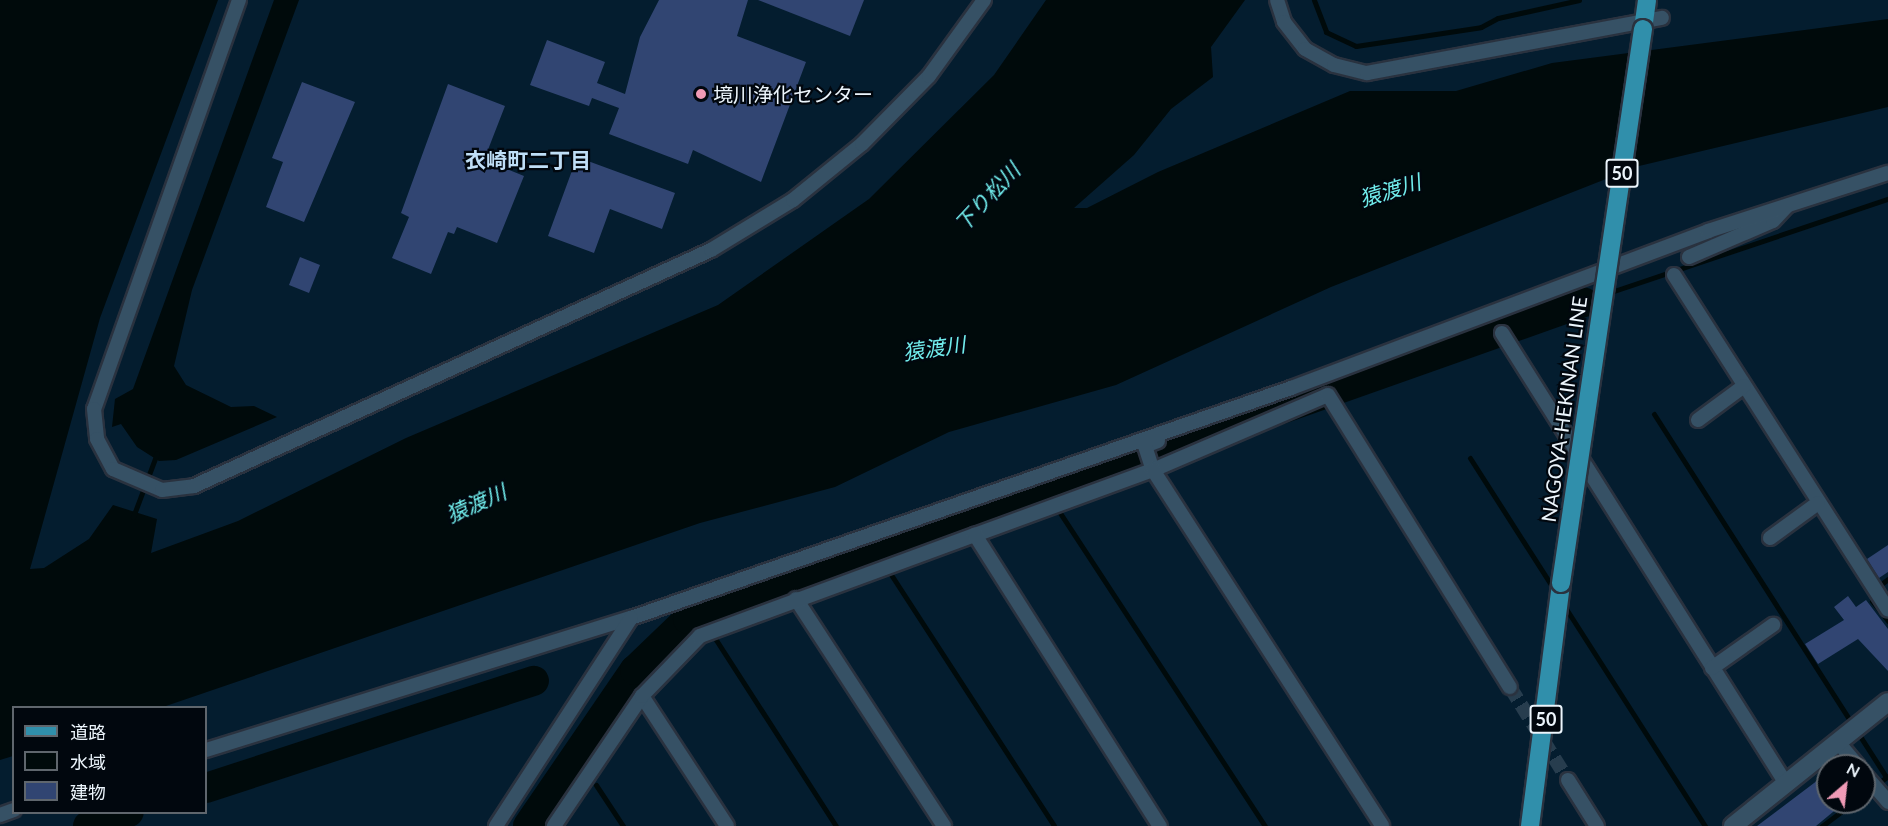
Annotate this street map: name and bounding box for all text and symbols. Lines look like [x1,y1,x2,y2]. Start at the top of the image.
place label: 境川浄化センター [713,82,873,106]
marker: 境川浄化センター [694,87,708,101]
district label: 衣崎町二丁目 [465,147,591,173]
water label: 下り松川 [949,158,1025,236]
road number: 50 [1606,158,1638,188]
water label: 猿渡川 [1356,169,1424,211]
street label: NAGOYA-HEKINAN LINE [1536,294,1592,524]
water label: 猿渡川 [901,331,967,365]
water label: 猿渡川 [442,479,510,527]
road number: 50 [1530,704,1562,734]
legend [12,706,207,814]
text: 道路 [70,721,106,743]
text: 水域 [70,751,106,773]
north arrow [1816,754,1876,814]
text: N [1844,758,1864,781]
text: 建物 [70,781,106,803]

